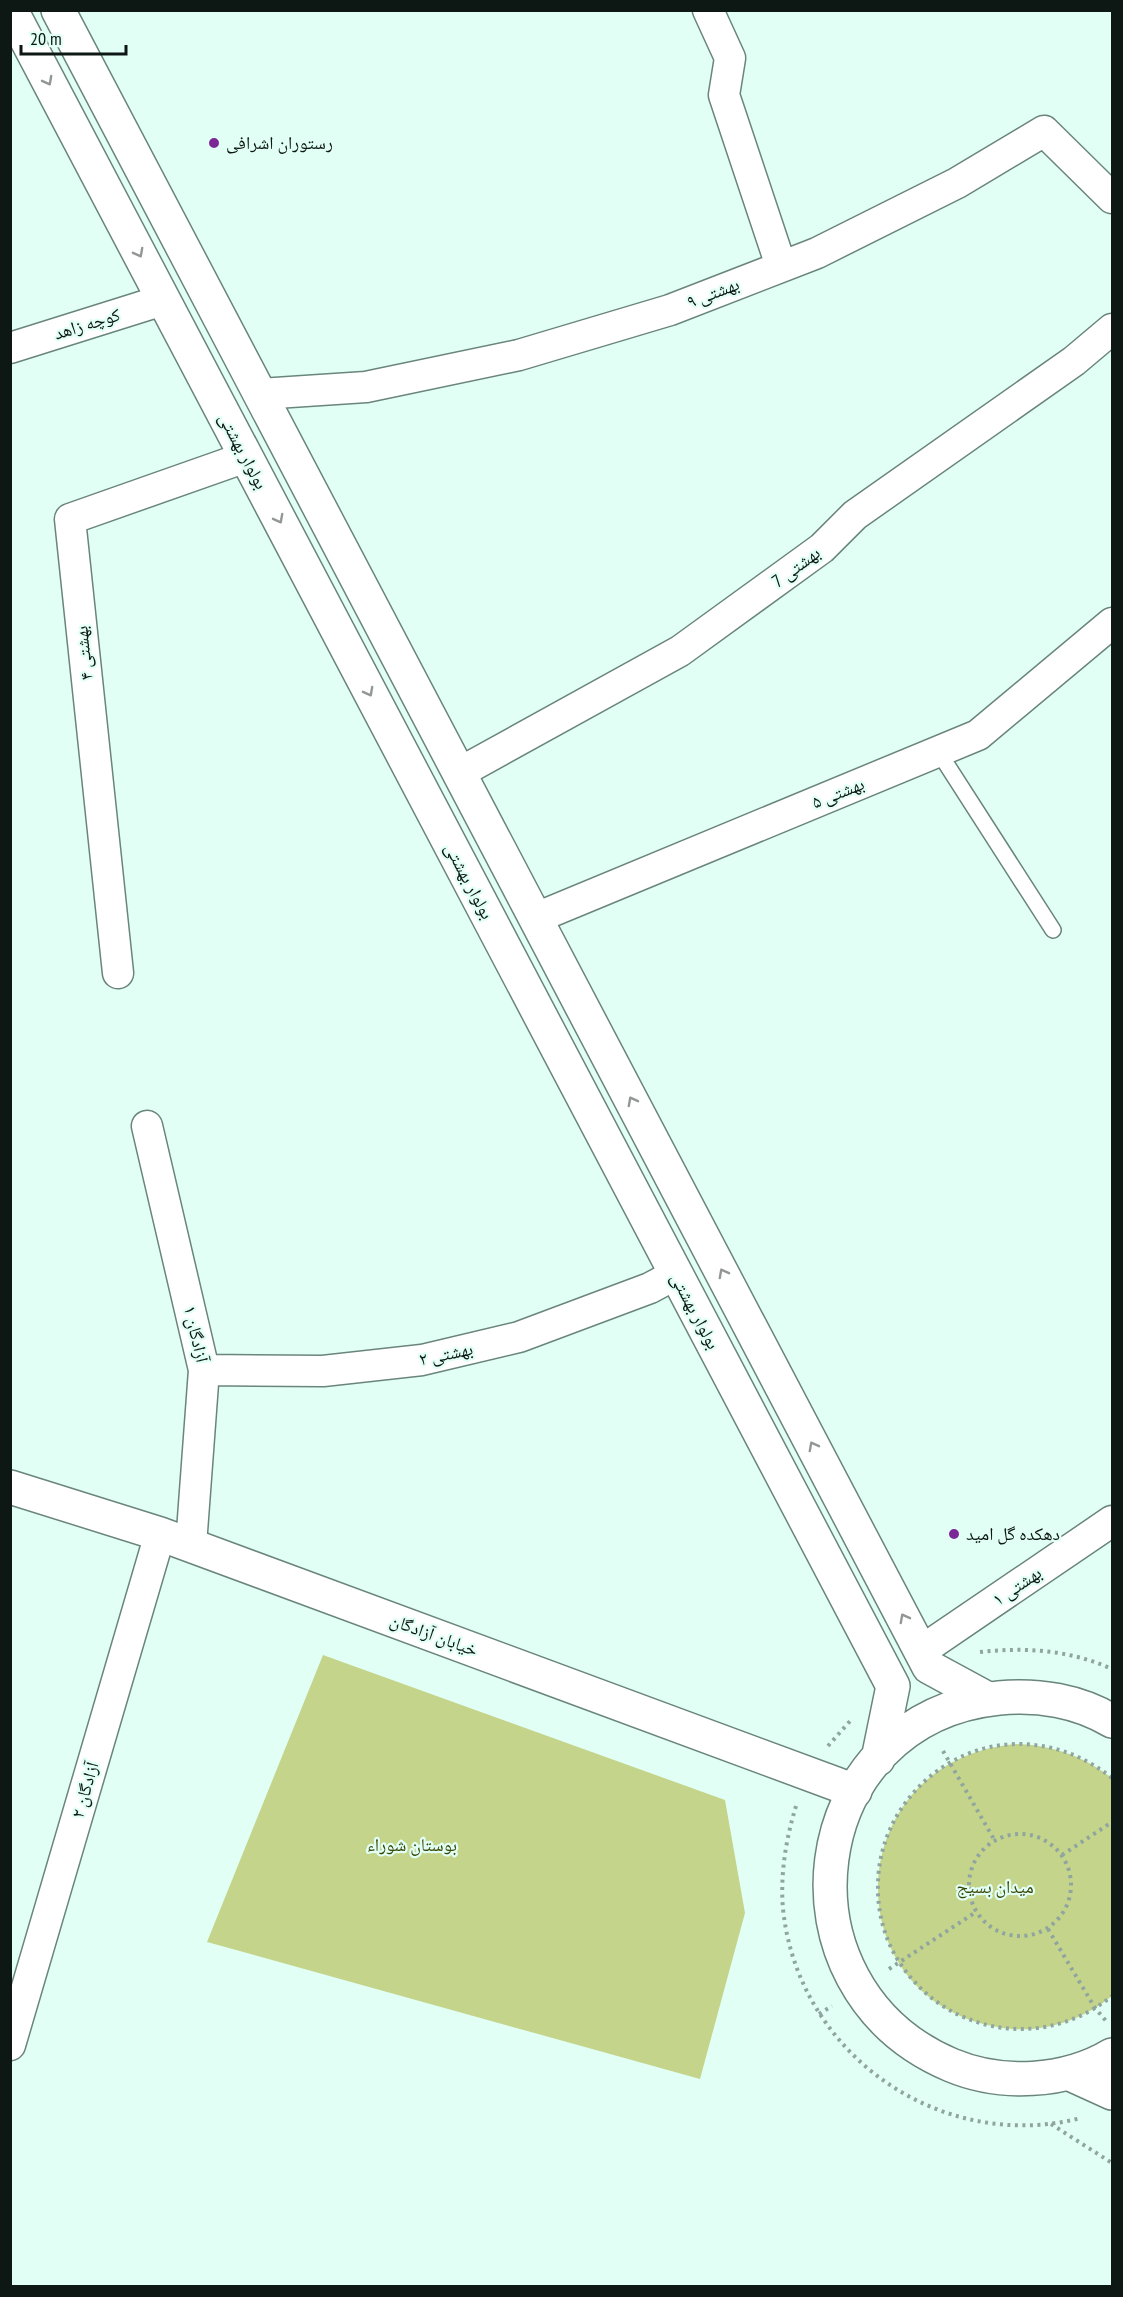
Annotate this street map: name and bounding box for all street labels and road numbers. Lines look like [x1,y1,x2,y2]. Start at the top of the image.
street label: بهشتی ۹ [683,272,742,313]
street label: کوچه زاهد [51,302,123,344]
street label: بولوار بهشتی [214,409,273,493]
street label: بهشتی 7 [767,541,824,592]
street label: بهشتی ۴ [69,625,98,681]
street label: بهشتی ۵ [808,772,867,813]
street label: بولوار بهشتی [440,839,499,923]
street label: بولوار بهشتی [666,1269,725,1353]
street label: آزادگان ۱ [179,1303,214,1365]
street label: بهشتی ۲ [417,1337,475,1370]
street label: بهشتی ۱ [988,1561,1046,1610]
street label: خیابان آزادگان [387,1608,481,1661]
street label: آزادگان ۲ [66,1759,104,1821]

